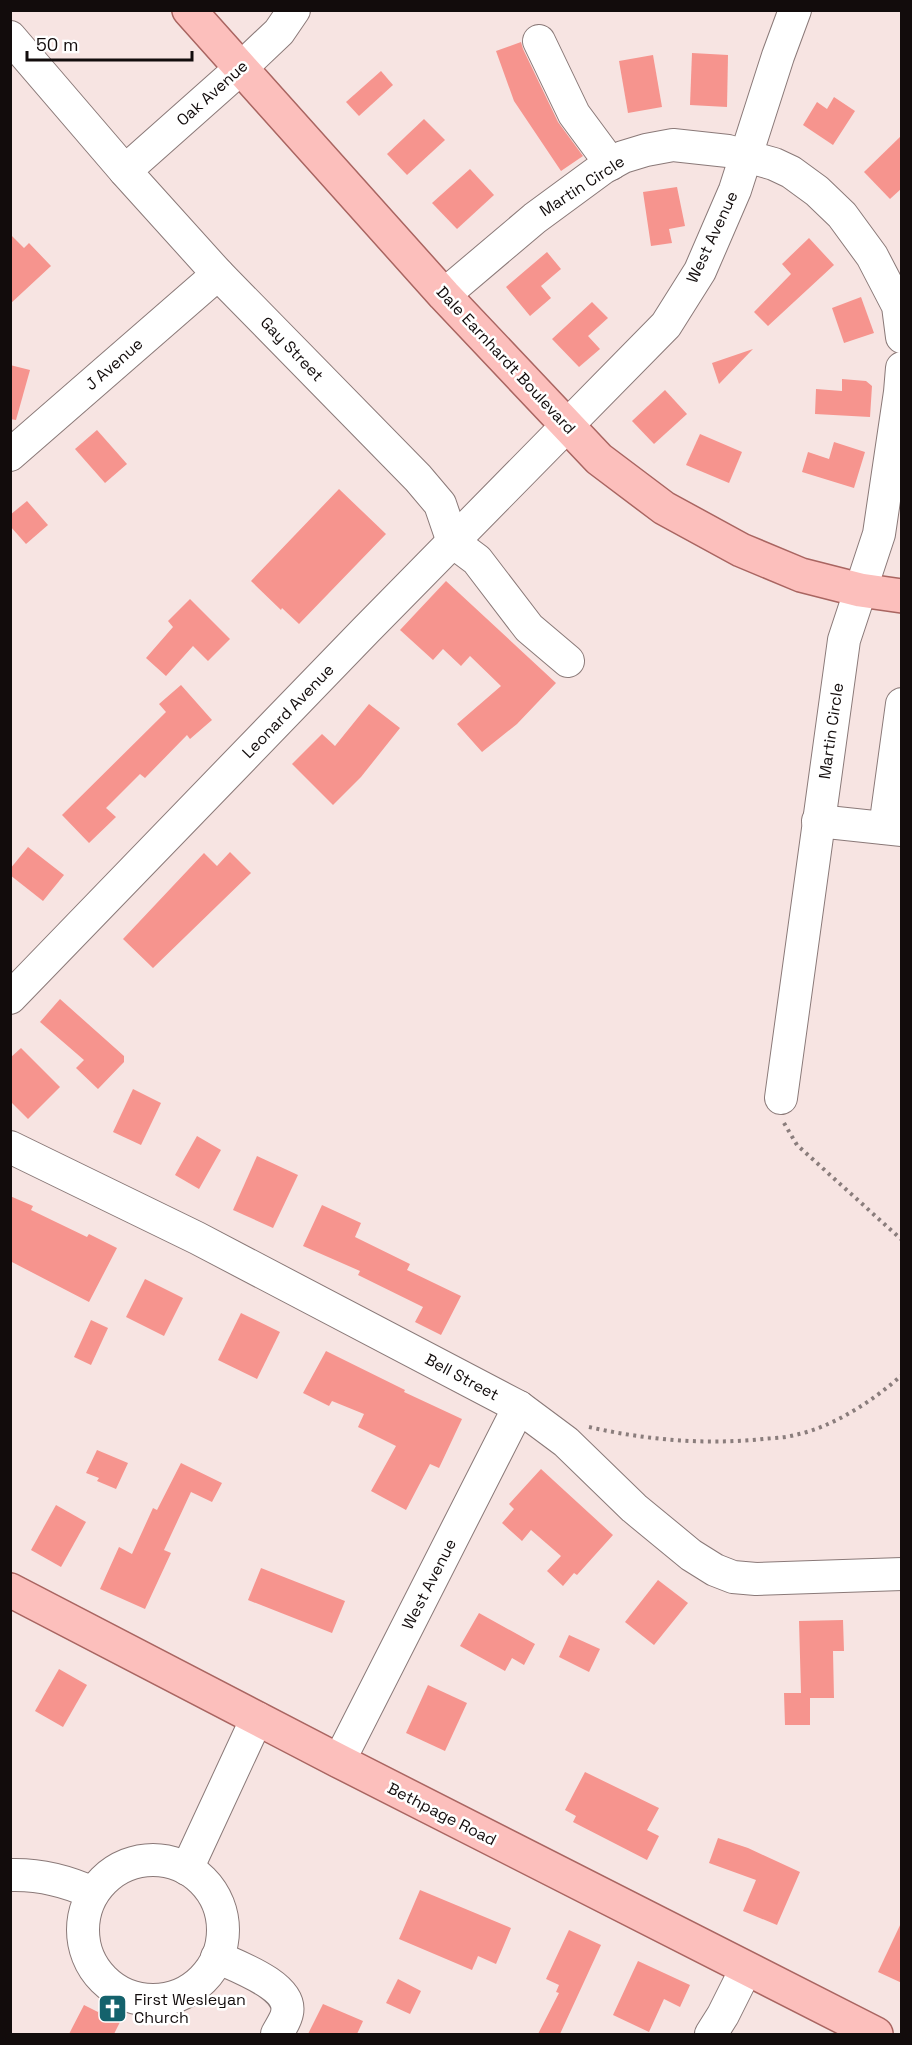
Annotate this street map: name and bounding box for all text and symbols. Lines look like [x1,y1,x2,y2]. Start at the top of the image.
scale bar [27,24,192,62]
text: 50 m [36,33,78,56]
street label: Oak Avenue [172,55,252,131]
street label: Martin Circle [536,151,628,221]
street label: West Avenue [682,188,742,286]
street label: Dale Earnhardt Boulevard [432,282,580,438]
street label: Gay Street [256,312,328,386]
street label: J Avenue [81,333,147,395]
street label: Leonard Avenue [238,659,338,763]
street label: Martin Circle [814,681,848,781]
street label: Bell Street [421,1349,503,1405]
street label: West Avenue [397,1535,461,1633]
street label: Bethpage Road [384,1778,500,1850]
place label: First Wesleyan Church [134,1989,246,2028]
church icon: First Wesleyan Church [97,1992,129,2024]

